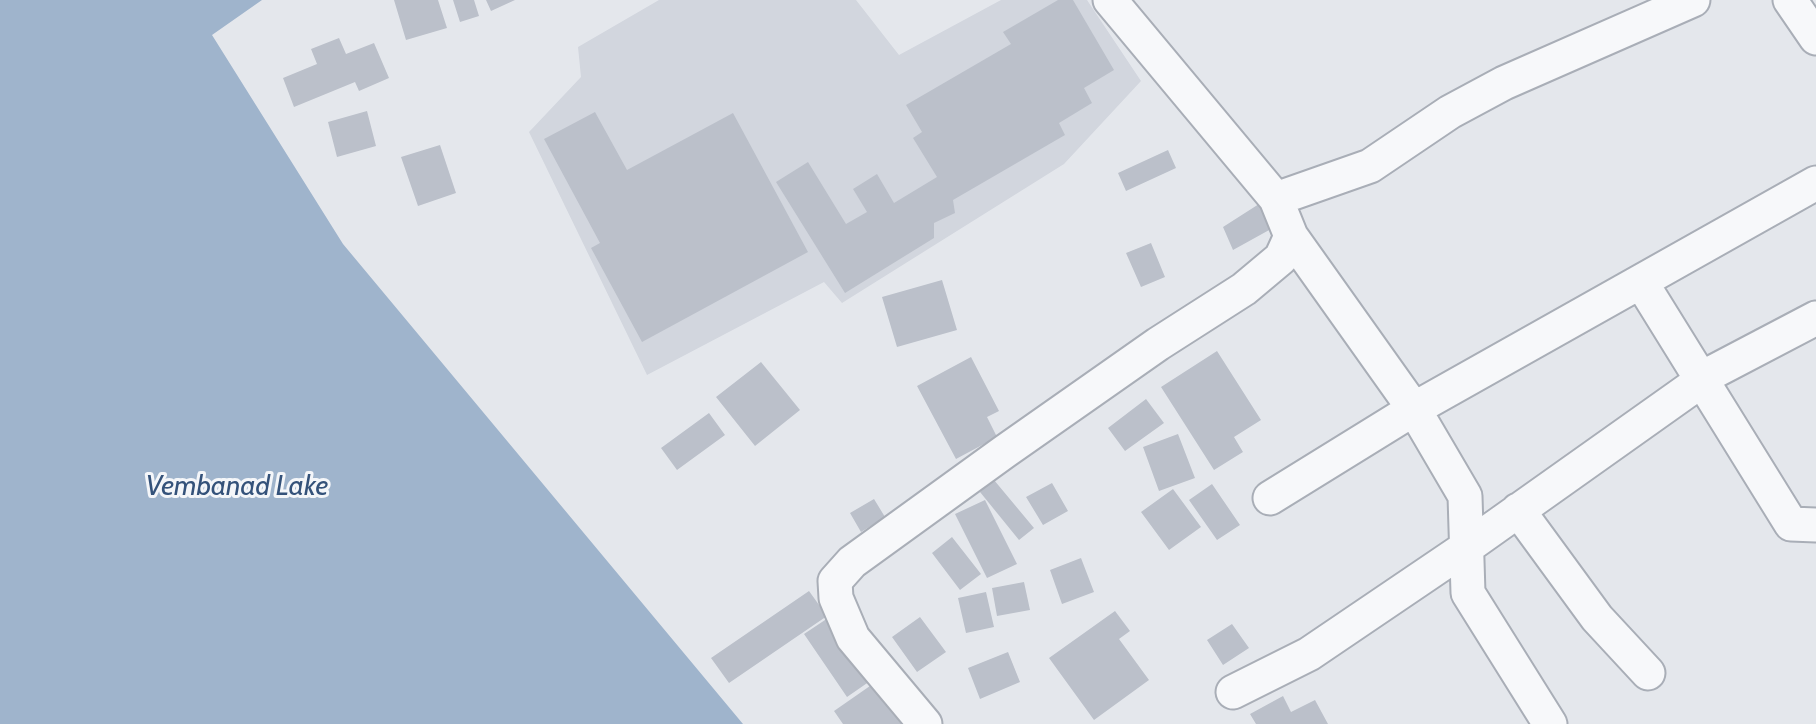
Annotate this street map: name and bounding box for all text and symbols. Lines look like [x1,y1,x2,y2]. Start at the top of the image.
water label: Vembanad Lake [146,470,328,504]

